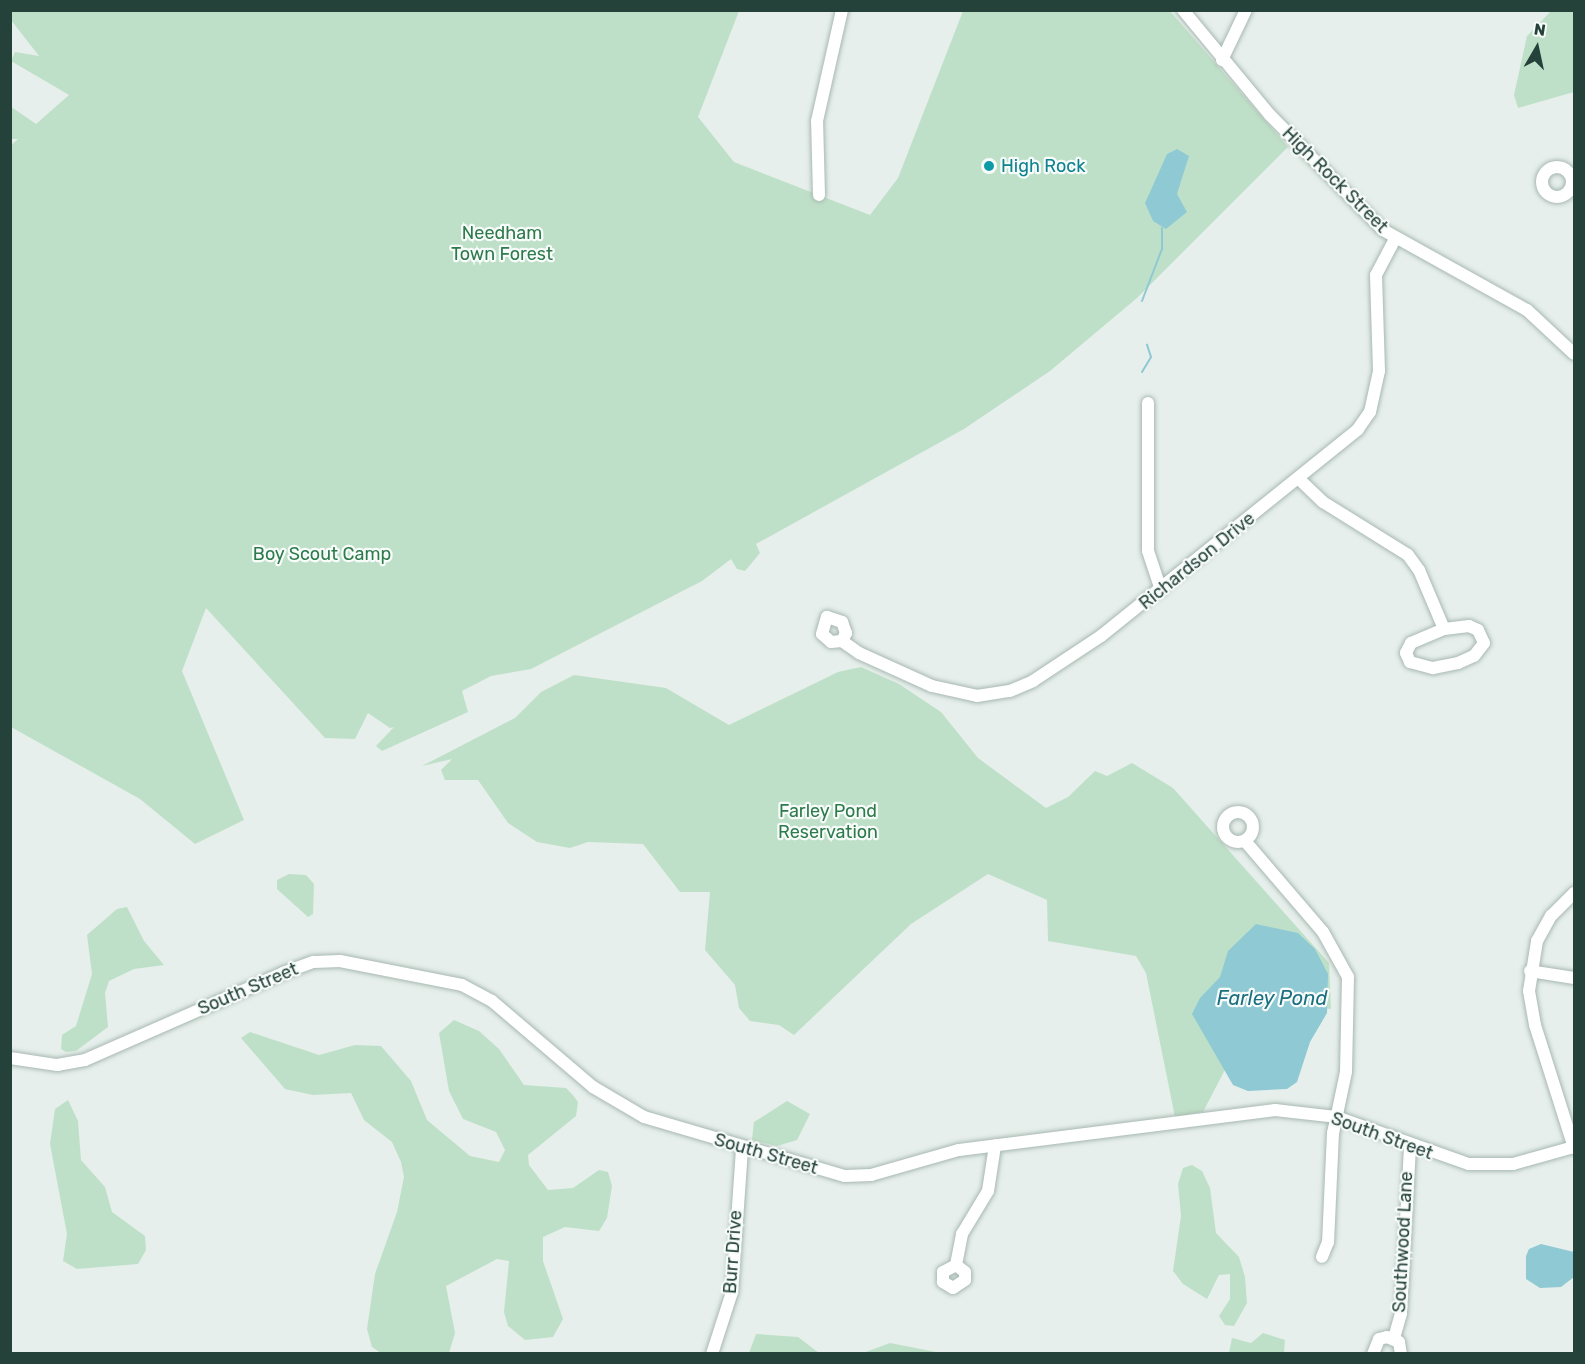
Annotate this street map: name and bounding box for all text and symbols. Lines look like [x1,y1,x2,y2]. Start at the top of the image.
north arrow [1507,18,1567,78]
text: N [1533,19,1547,40]
street label: High Rock Street [1278,123,1392,237]
place label: High Rock [1001,155,1086,177]
marker: High Rock [982,159,996,173]
park label: Needham Town Forest [451,223,553,266]
street label: Richardson Drive [1135,508,1259,614]
park label: Boy Scout Camp [253,543,391,565]
park label: Farley Pond Reservation [778,801,878,844]
street label: South Street [195,958,301,1020]
water label: Farley Pond [1216,986,1328,1010]
street label: South Street [1328,1108,1436,1164]
street label: South Street [712,1129,820,1179]
street label: Southwood Lane [1389,1171,1417,1313]
street label: Burr Drive [719,1209,747,1295]

